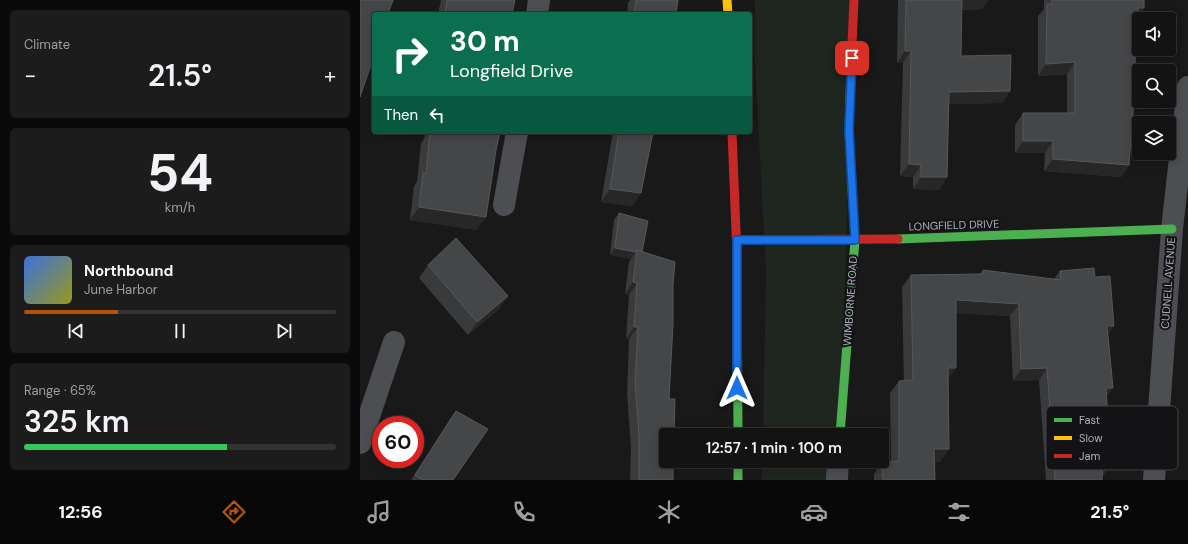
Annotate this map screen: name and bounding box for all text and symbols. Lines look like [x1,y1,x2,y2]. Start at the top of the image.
map controls [1132,12,1176,160]
button: sound [1132,12,1176,56]
text: 30 m [450,23,520,60]
icon: right [384,28,436,80]
text: Climate [24,36,70,53]
pin [835,41,869,75]
icon: arrive [841,47,863,69]
text: 21.5° [148,56,212,95]
text: Longfield Drive [450,59,573,83]
text: − [24,61,36,90]
text: + [324,61,336,90]
button: search [1132,64,1176,108]
icon: left [426,104,448,126]
text: Then [384,105,418,125]
button: layers [1132,116,1176,160]
text: 54 [147,139,213,207]
text: km/h [165,199,195,216]
street label: LONGFIELD DRIVE [908,216,1000,234]
street label: CUDNELL AVENUE [1158,237,1178,329]
street label: WIMBORNE ROAD [840,255,860,347]
text: Northbound [84,261,173,281]
text: June Harbor [84,281,158,298]
icon: previous [65,320,87,342]
icon: pause [169,320,191,342]
icon: next [273,320,295,342]
position arrow [716,367,758,409]
text: Range · 65% [24,382,96,399]
text: 325 km [24,402,130,441]
legend [1046,406,1178,470]
text: Fast [1079,413,1100,427]
speed limit sign: 60 [372,416,424,468]
text: Slow [1079,431,1103,445]
text: 12:57 · 1 min · 100 m [706,438,842,458]
text: Jam [1079,449,1100,463]
icon: directions [220,498,248,526]
icon: music [365,498,393,526]
icon: phone [510,498,538,526]
icon: climate [655,498,683,526]
icon: car [800,498,828,526]
icon: filters [945,498,973,526]
text: 12:56 [59,500,103,524]
text: 21.5° [1090,500,1129,524]

